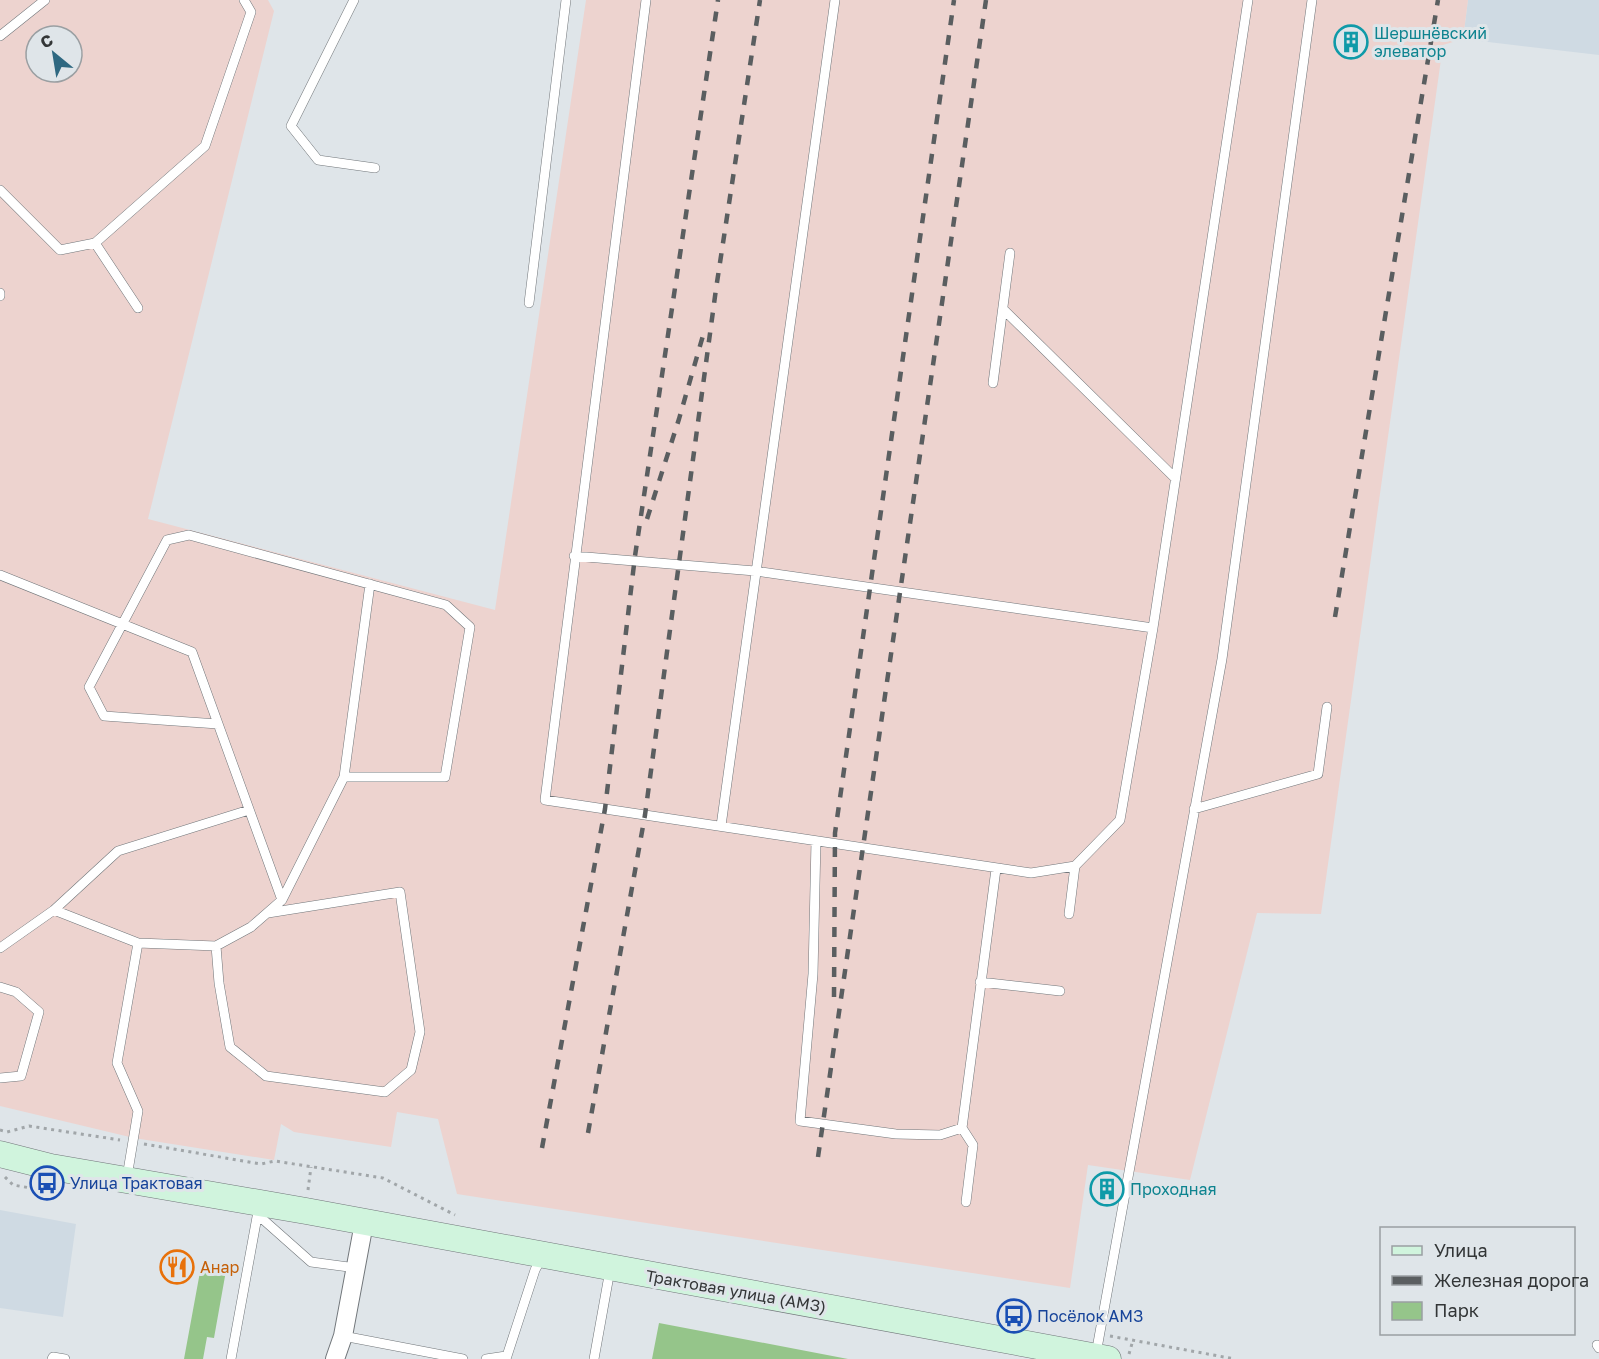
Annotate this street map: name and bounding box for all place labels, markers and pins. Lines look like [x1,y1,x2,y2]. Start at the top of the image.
place label: Шершнёвский элеватор [1374,23,1487,61]
building icon: Шершнёвский элеватор [1333,24,1369,60]
bus stop icon: Улица Трактовая [29,1165,65,1201]
building icon: Проходная [1089,1171,1125,1207]
place label: Улица Трактовая [70,1173,203,1193]
place label: Проходная [1130,1179,1217,1199]
restaurant icon: Анар [159,1249,195,1285]
place label: Анар [200,1257,240,1277]
bus stop icon: Посёлок АМЗ [996,1298,1032,1334]
place label: Посёлок АМЗ [1037,1306,1143,1326]

